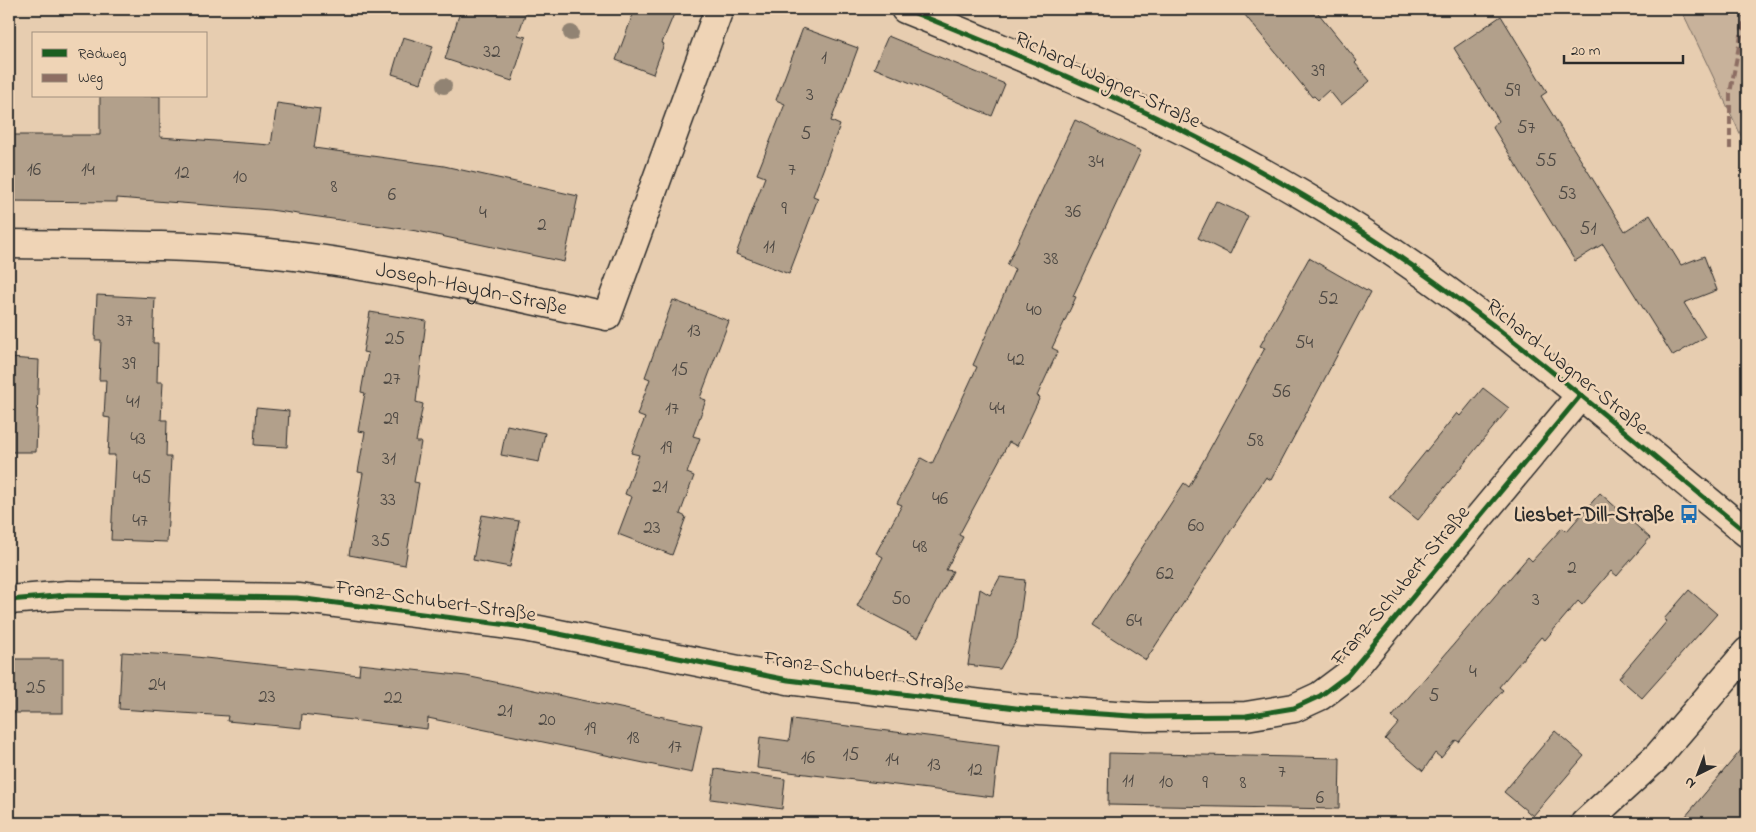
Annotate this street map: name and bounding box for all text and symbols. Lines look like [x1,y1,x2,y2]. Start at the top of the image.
street label: Richard-Wagner-Straße [1008,24,1206,139]
legend [32,32,208,98]
scale bar [1564,32,1682,64]
house number: 32 [483,39,501,66]
text: 20 m [1571,40,1601,62]
text: Radweg [78,43,126,66]
house number: 1 [821,45,827,72]
house number: 39 [1311,58,1325,85]
text: Weg [78,67,103,90]
house number: 59 [1504,78,1521,105]
house number: 3 [806,82,814,109]
house number: 57 [1517,115,1536,142]
house number: 5 [801,121,812,148]
house number: 55 [1535,148,1557,175]
house number: 34 [1088,149,1104,176]
house number: 16 [27,157,41,184]
house number: 14 [81,157,95,184]
house number: 7 [788,157,796,184]
house number: 12 [174,160,190,187]
house number: 10 [233,164,247,191]
house number: 8 [330,174,338,201]
house number: 53 [1558,181,1577,208]
house number: 6 [388,182,396,209]
house number: 9 [781,196,787,223]
house number: 36 [1065,199,1081,226]
house number: 4 [479,200,487,227]
house number: 2 [537,212,547,239]
house number: 51 [1580,216,1596,243]
house number: 11 [763,234,775,261]
house number: 38 [1044,246,1058,273]
street label: Joseph-Haydn-Straße [373,256,571,324]
house number: 52 [1318,286,1338,313]
street label: Richard-Wagner-Straße [1477,292,1655,445]
house number: 40 [1026,297,1042,324]
house number: 37 [117,308,133,335]
house number: 13 [687,318,701,345]
house number: 25 [385,326,405,353]
house number: 54 [1295,330,1314,357]
house number: 42 [1007,347,1025,374]
house number: 39 [122,351,136,378]
house number: 15 [672,357,689,384]
house number: 27 [383,366,401,393]
house number: 56 [1271,379,1291,406]
house number: 41 [126,389,140,416]
house number: 17 [665,396,679,423]
house number: 44 [989,396,1005,423]
house number: 29 [383,406,399,433]
house number: 43 [130,426,146,453]
house number: 58 [1246,428,1264,455]
house number: 19 [660,435,672,462]
house number: 31 [382,446,396,473]
house number: 45 [133,465,151,492]
house number: 21 [652,474,668,501]
house number: 46 [932,486,948,513]
house number: 33 [380,487,396,514]
street label: Franz-Schubert-Straße [1324,499,1478,674]
place label: Liesbet-Dill-Straße [1514,501,1675,531]
bus stop icon: Liesbet-Dill-Straße [1678,503,1700,525]
house number: 47 [132,508,148,535]
house number: 60 [1188,513,1204,540]
house number: 23 [643,515,661,542]
house number: 35 [372,528,390,555]
house number: 48 [913,534,927,561]
house number: 2 [1567,555,1577,582]
house number: 62 [1156,561,1174,588]
street label: Franz-Schubert-Straße [332,573,539,631]
house number: 50 [891,586,911,613]
house number: 3 [1532,587,1540,614]
house number: 64 [1126,608,1142,635]
street label: Franz-Schubert-Straße [760,644,967,702]
house number: 4 [1469,659,1477,686]
house number: 24 [148,672,166,699]
house number: 25 [26,675,46,702]
house number: 5 [1429,683,1440,710]
house number: 23 [258,684,276,711]
house number: 22 [384,685,402,712]
house number: 21 [497,698,513,725]
house number: 20 [538,707,556,734]
house number: 19 [584,716,596,743]
house number: 18 [626,725,640,752]
house number: 17 [668,734,682,761]
house number: 15 [843,742,860,769]
house number: 16 [801,745,815,772]
house number: 14 [885,747,899,774]
north arrow [1674,750,1724,800]
house number: 13 [927,752,941,779]
house number: 12 [967,757,983,784]
house number: 7 [1278,759,1286,786]
house number: 11 [1122,768,1134,795]
house number: 10 [1159,769,1173,796]
house number: 9 [1202,770,1208,797]
house number: 8 [1239,770,1247,797]
text: N [1680,772,1701,794]
house number: 6 [1316,785,1324,812]

